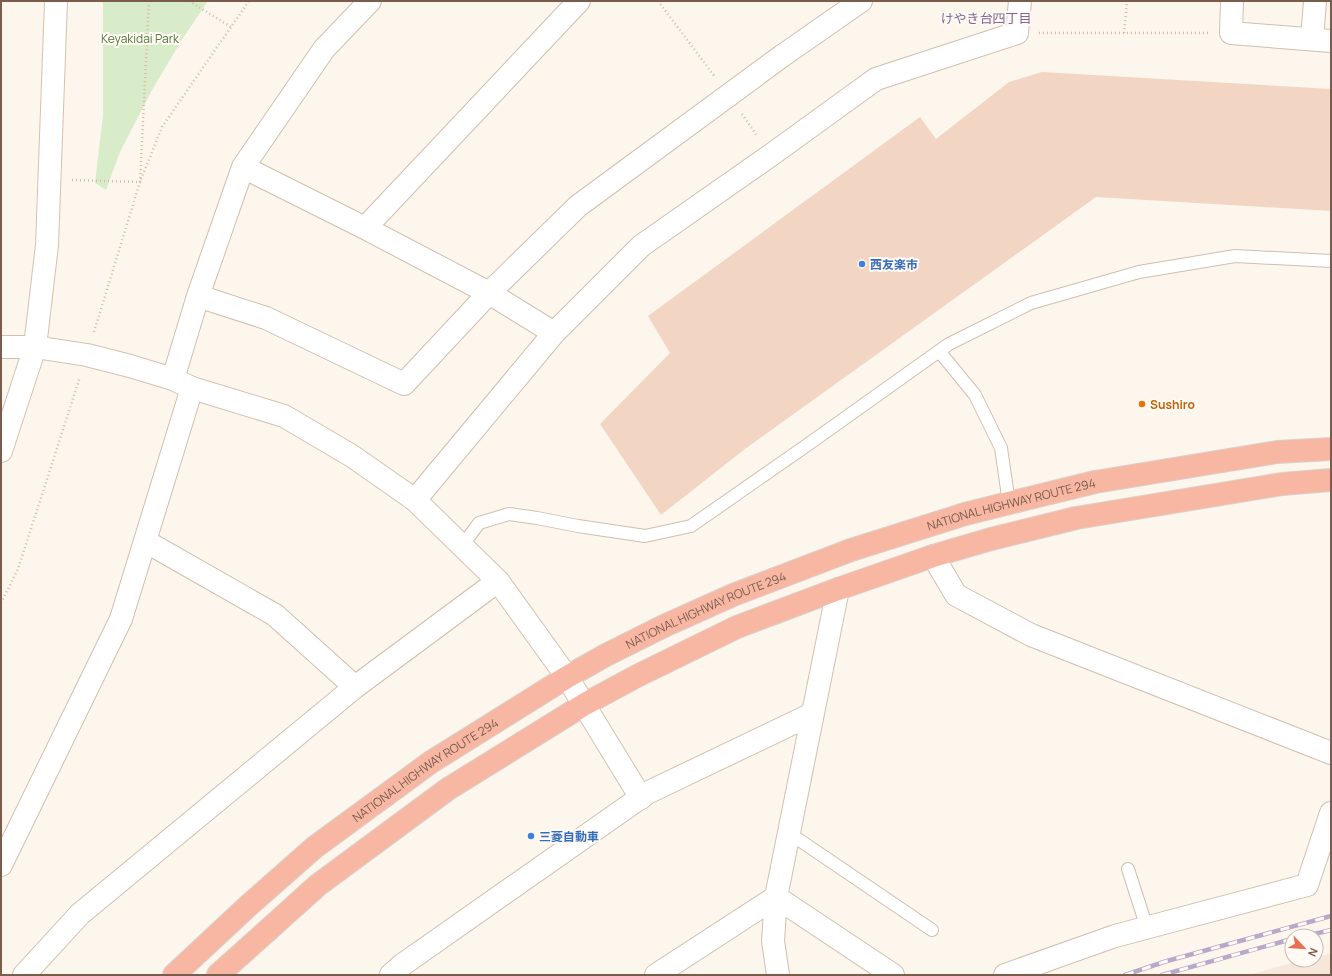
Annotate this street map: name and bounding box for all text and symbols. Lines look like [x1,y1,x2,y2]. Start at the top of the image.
district label: けやき台四丁目 [940,9,1032,27]
park label: Keyakidai Park [101,30,180,47]
place label: 西友楽市 [870,256,918,273]
marker: 西友楽市 [857,259,867,269]
place label: Sushiro [1150,396,1195,413]
marker: Sushiro [1137,399,1147,409]
street label: NATIONAL HIGHWAY ROUTE 294 [925,474,1097,534]
street label: NATIONAL HIGHWAY ROUTE 294 [623,567,788,652]
street label: NATIONAL HIGHWAY ROUTE 294 [348,714,501,826]
place label: 三菱自動車 [539,828,599,845]
marker: 三菱自動車 [526,831,536,841]
north arrow [1284,928,1324,968]
text: N [1305,946,1322,959]

